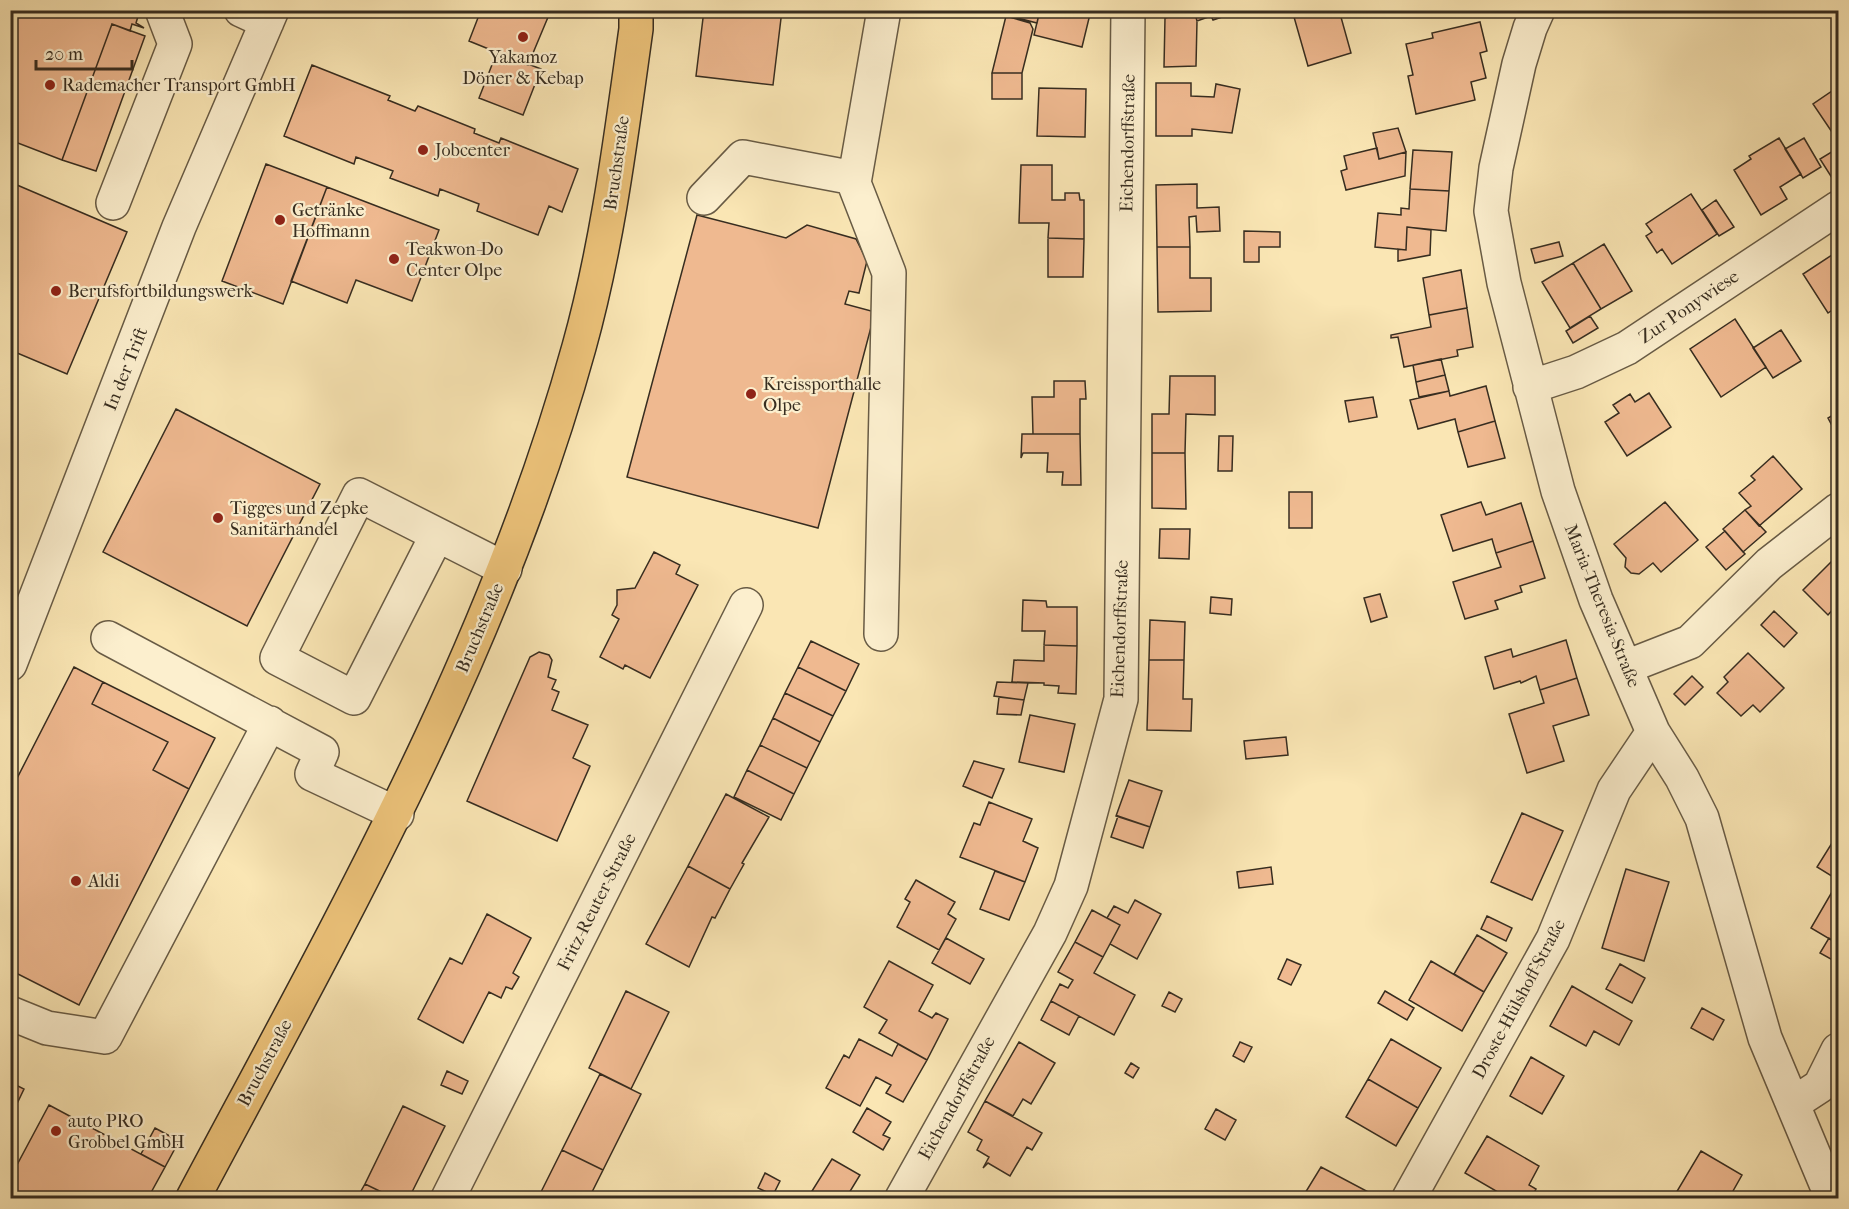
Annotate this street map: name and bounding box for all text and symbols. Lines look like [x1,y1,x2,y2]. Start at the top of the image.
marker: Yakamoz Döner & Kebap [516,30,530,44]
scale bar [36,33,132,71]
text: 20 m [45,44,83,65]
place label: Yakamoz Döner & Kebap [462,47,584,89]
street label: Eichendorffstraße [1116,74,1140,212]
place label: Rademacher Transport GmbH [62,75,296,96]
marker: Rademacher Transport GmbH [43,78,57,92]
street label: Bruchstraße [600,114,634,212]
place label: Jobcenter [433,140,510,161]
marker: Jobcenter [416,143,430,157]
place label: Getränke Hoffmann [292,200,370,242]
marker: Getränke Hoffmann [273,213,287,227]
place label: Teakwon-Do Center Olpe [406,239,503,281]
marker: Teakwon-Do Center Olpe [387,252,401,266]
street label: Zur Ponywiese [1635,266,1743,348]
place label: Berufsfortbildungswerk [68,281,253,302]
marker: Berufsfortbildungswerk [49,284,63,298]
street label: In der Trift [100,324,152,414]
place label: Kreissporthalle Olpe [763,374,881,416]
marker: Kreissporthalle Olpe [744,387,758,401]
place label: Tigges und Zepke Sanitärhandel [230,498,369,540]
marker: Tigges und Zepke Sanitärhandel [211,511,225,525]
street label: Maria-Theresia-Straße [1560,521,1644,691]
street label: Eichendorffstraße [1107,559,1133,698]
street label: Bruchstraße [452,580,508,676]
street label: Fritz-Reuter-Straße [553,830,641,974]
place label: Aldi [87,871,120,892]
marker: Aldi [69,874,83,888]
street label: Droste-Hülshoff-Straße [1468,916,1570,1082]
street label: Bruchstraße [233,1016,297,1110]
street label: Eichendorffstraße [914,1032,1000,1164]
place label: auto PRO Grobbel GmbH [68,1111,185,1153]
marker: auto PRO Grobbel GmbH [49,1124,63,1138]

